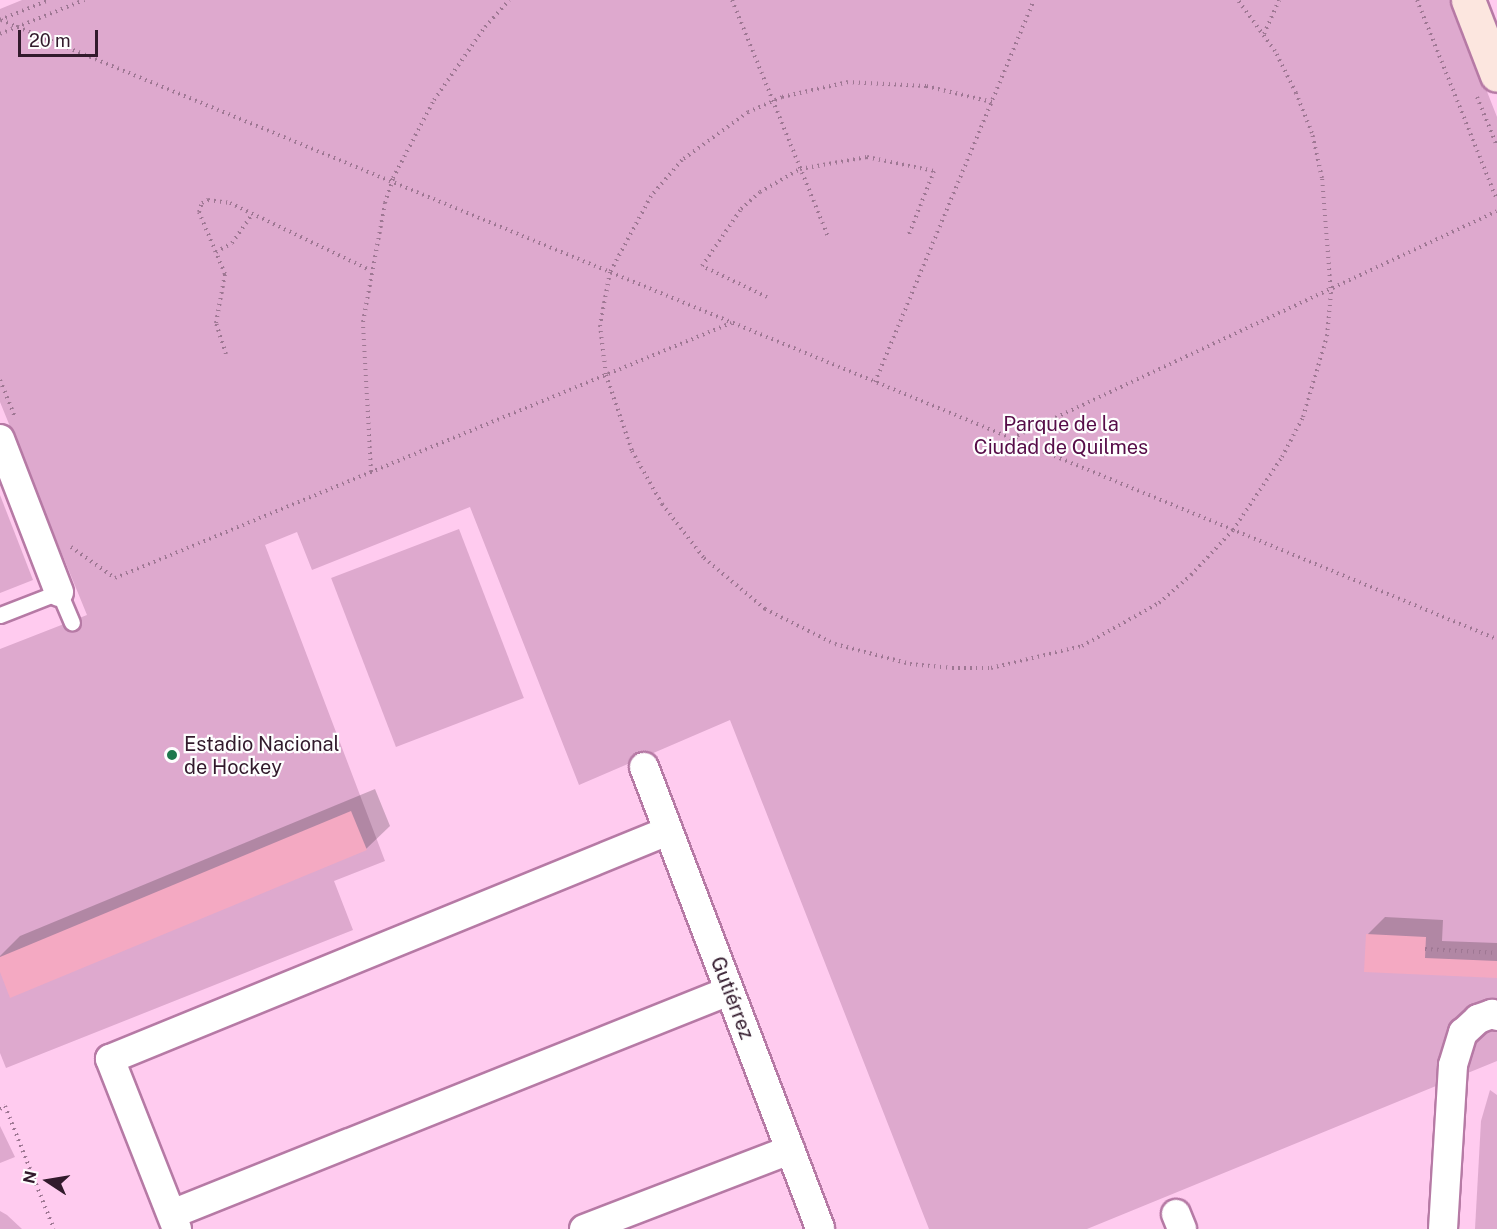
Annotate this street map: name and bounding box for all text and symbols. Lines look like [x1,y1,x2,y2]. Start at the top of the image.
scale bar [21,18,100,56]
text: 20 m [29,30,71,51]
park label: Parque de la Ciudad de Quilmes [974,413,1148,460]
place label: Estadio Nacional de Hockey [184,732,340,779]
marker: Estadio Nacional de Hockey [165,748,179,762]
street label: Gutiérrez [705,953,759,1043]
north arrow [18,1151,78,1211]
text: N [19,1169,40,1185]

